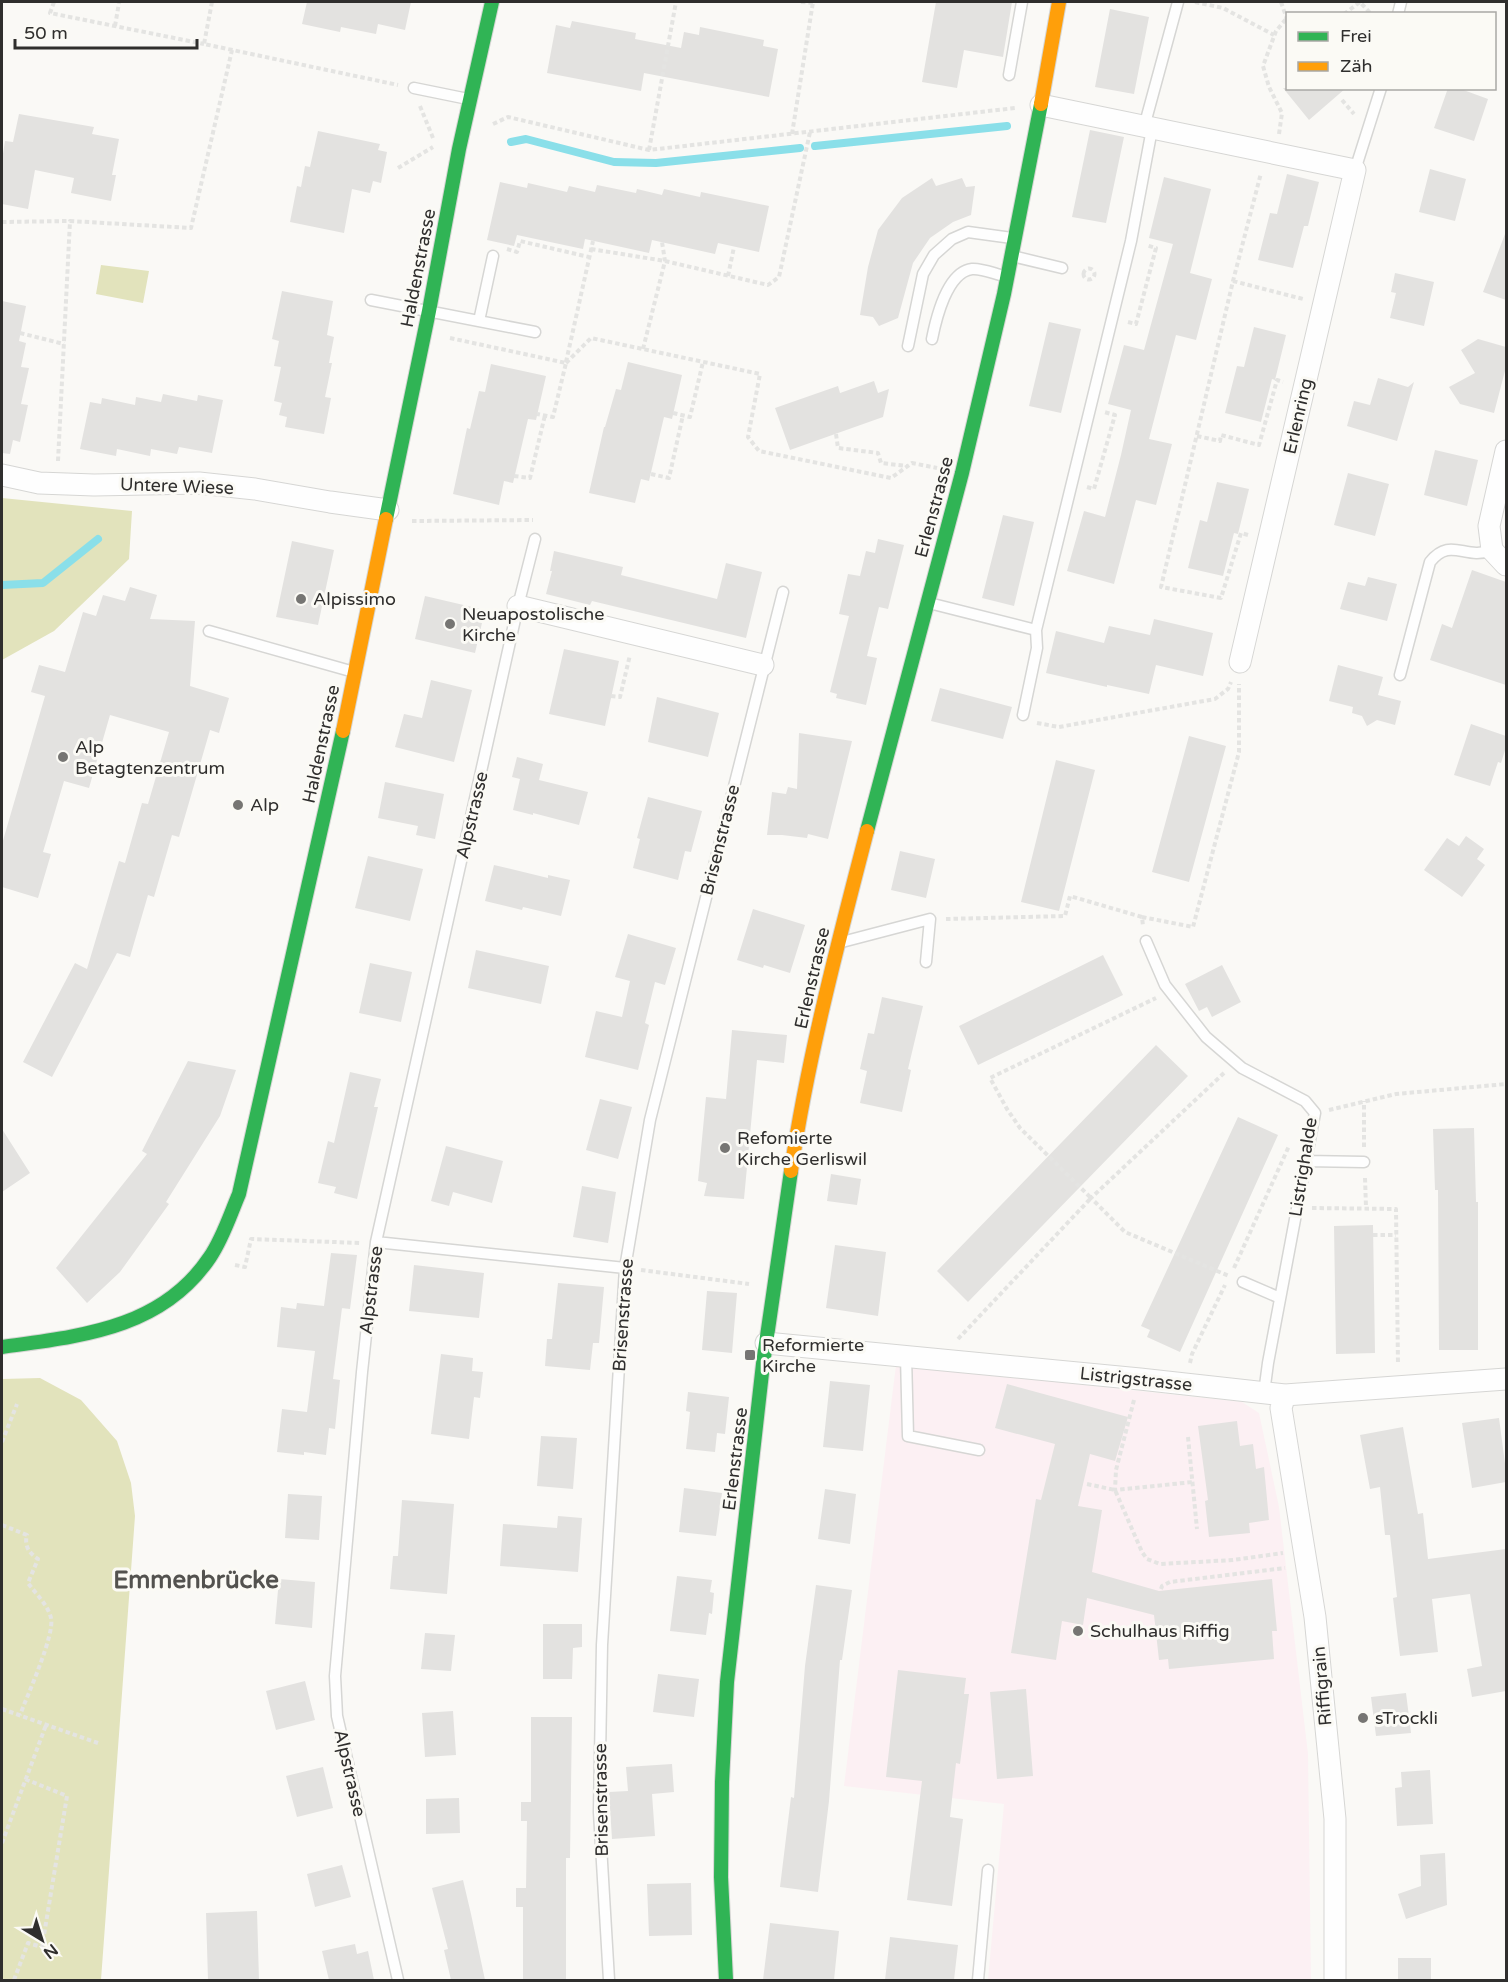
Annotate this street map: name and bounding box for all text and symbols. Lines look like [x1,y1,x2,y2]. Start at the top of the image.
scale bar [15,12,196,50]
legend [1286,12,1496,90]
text: 50 m [24,22,68,44]
text: Frei [1340,25,1372,47]
text: Zäh [1340,55,1373,77]
street label: Haldenstrasse [396,207,440,329]
street label: Erlenring [1279,376,1317,456]
street label: Erlenstrasse [910,454,958,560]
street label: Untere Wiese [120,473,234,499]
place label: Alpissimo [313,588,396,610]
marker: Alpissimo [294,592,308,606]
place label: Neuapostolische Kirche [462,603,604,646]
marker: Neuapostolische Kirche [443,617,457,631]
street label: Haldenstrasse [298,683,344,805]
place label: Alp Betagtenzentrum [75,736,225,779]
marker: Alp Betagtenzentrum [56,750,70,764]
street label: Alpstrasse [451,769,493,861]
street label: Brisenstrasse [696,782,744,898]
place label: Alp [250,794,279,816]
marker: Alp [231,798,245,812]
street label: Erlenstrasse [790,925,834,1031]
street label: Listrighalde [1284,1116,1322,1218]
place label: Refomierte Kirche Gerliswil [737,1127,867,1170]
marker: Refomierte Kirche Gerliswil [718,1141,732,1155]
street label: Alpstrasse [355,1244,387,1336]
street label: Brisenstrasse [608,1258,638,1372]
place label: Reformierte Kirche [762,1334,864,1377]
marker: Reformierte Kirche [743,1348,757,1362]
street label: Listrigstrasse [1079,1362,1193,1396]
street label: Erlenstrasse [718,1406,752,1512]
district label: Emmenbrücke [113,1566,279,1595]
place label: Schulhaus Riffig [1090,1620,1230,1642]
marker: Schulhaus Riffig [1071,1624,1085,1638]
street label: Riffigrain [1308,1645,1336,1727]
place label: sTrockli [1375,1707,1438,1729]
marker: sTrockli [1356,1711,1370,1725]
street label: Alpstrasse [329,1727,371,1819]
street label: Brisenstrasse [589,1743,613,1857]
north arrow [12,1910,72,1970]
text: N [39,1939,62,1963]

